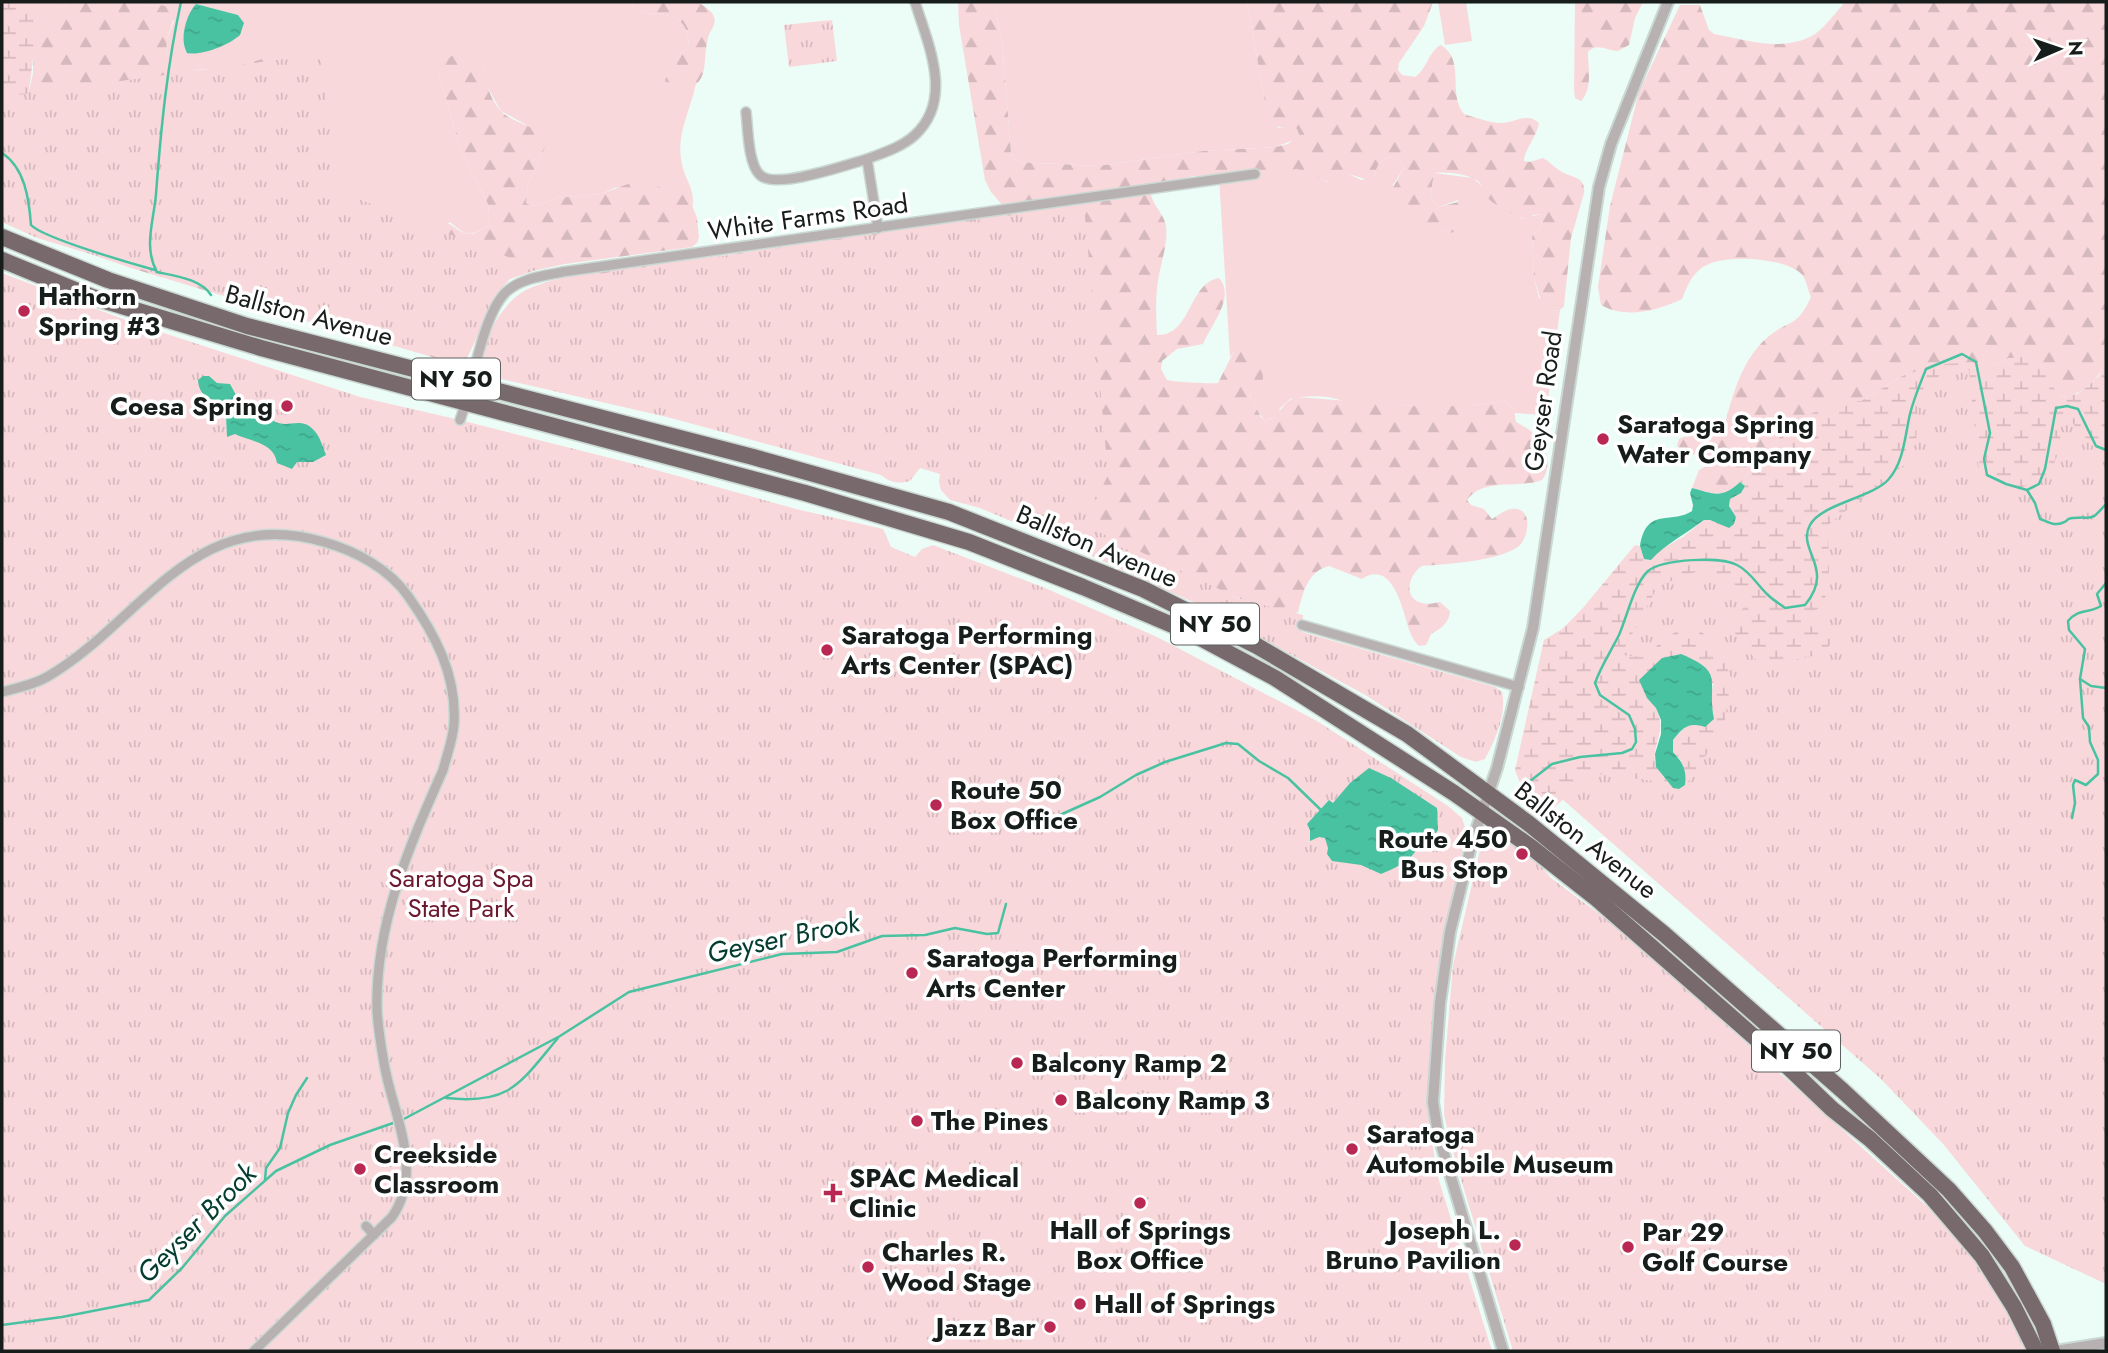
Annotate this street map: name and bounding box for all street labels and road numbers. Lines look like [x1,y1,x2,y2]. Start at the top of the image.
street label: White Farms Road [705,184,911,250]
street label: Ballston Avenue [221,274,397,356]
street label: Geyser Road [1514,328,1572,474]
road number: NY 50 [412,358,500,400]
street label: Ballston Avenue [1010,495,1184,597]
road number: NY 50 [1171,604,1259,644]
street label: Ballston Avenue [1506,772,1666,908]
road number: NY 50 [1752,1030,1840,1072]

